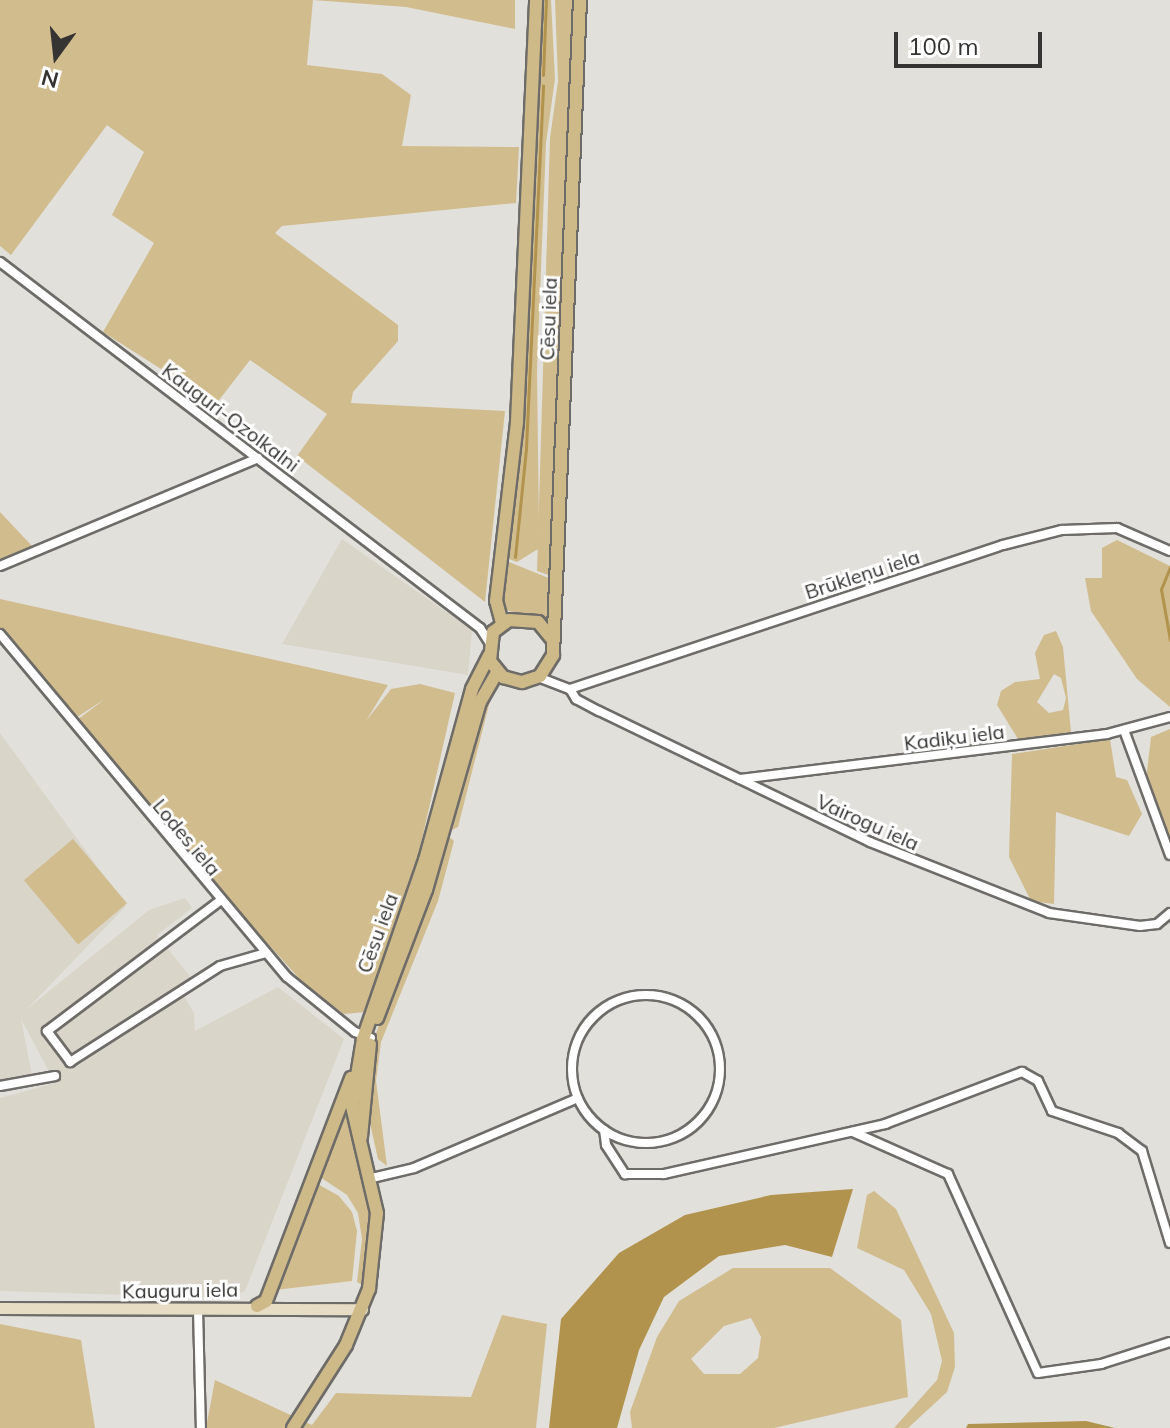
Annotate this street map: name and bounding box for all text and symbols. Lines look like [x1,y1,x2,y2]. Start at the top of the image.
north arrow [16,16,96,96]
scale bar [898,16,1046,66]
text: 100 m [908,31,979,61]
text: N [38,64,61,95]
street label: Cēsu iela [535,277,561,361]
street label: Kauguri-Ozolkalni [158,358,304,476]
street label: Brūkleņu iela [802,544,922,604]
street label: Kadiķu iela [902,719,1006,755]
street label: Vairogu iela [813,789,923,855]
street label: Lodes iela [148,794,226,880]
street label: Cēsu iela [352,890,402,976]
street label: Kauguru iela [122,1277,238,1303]

